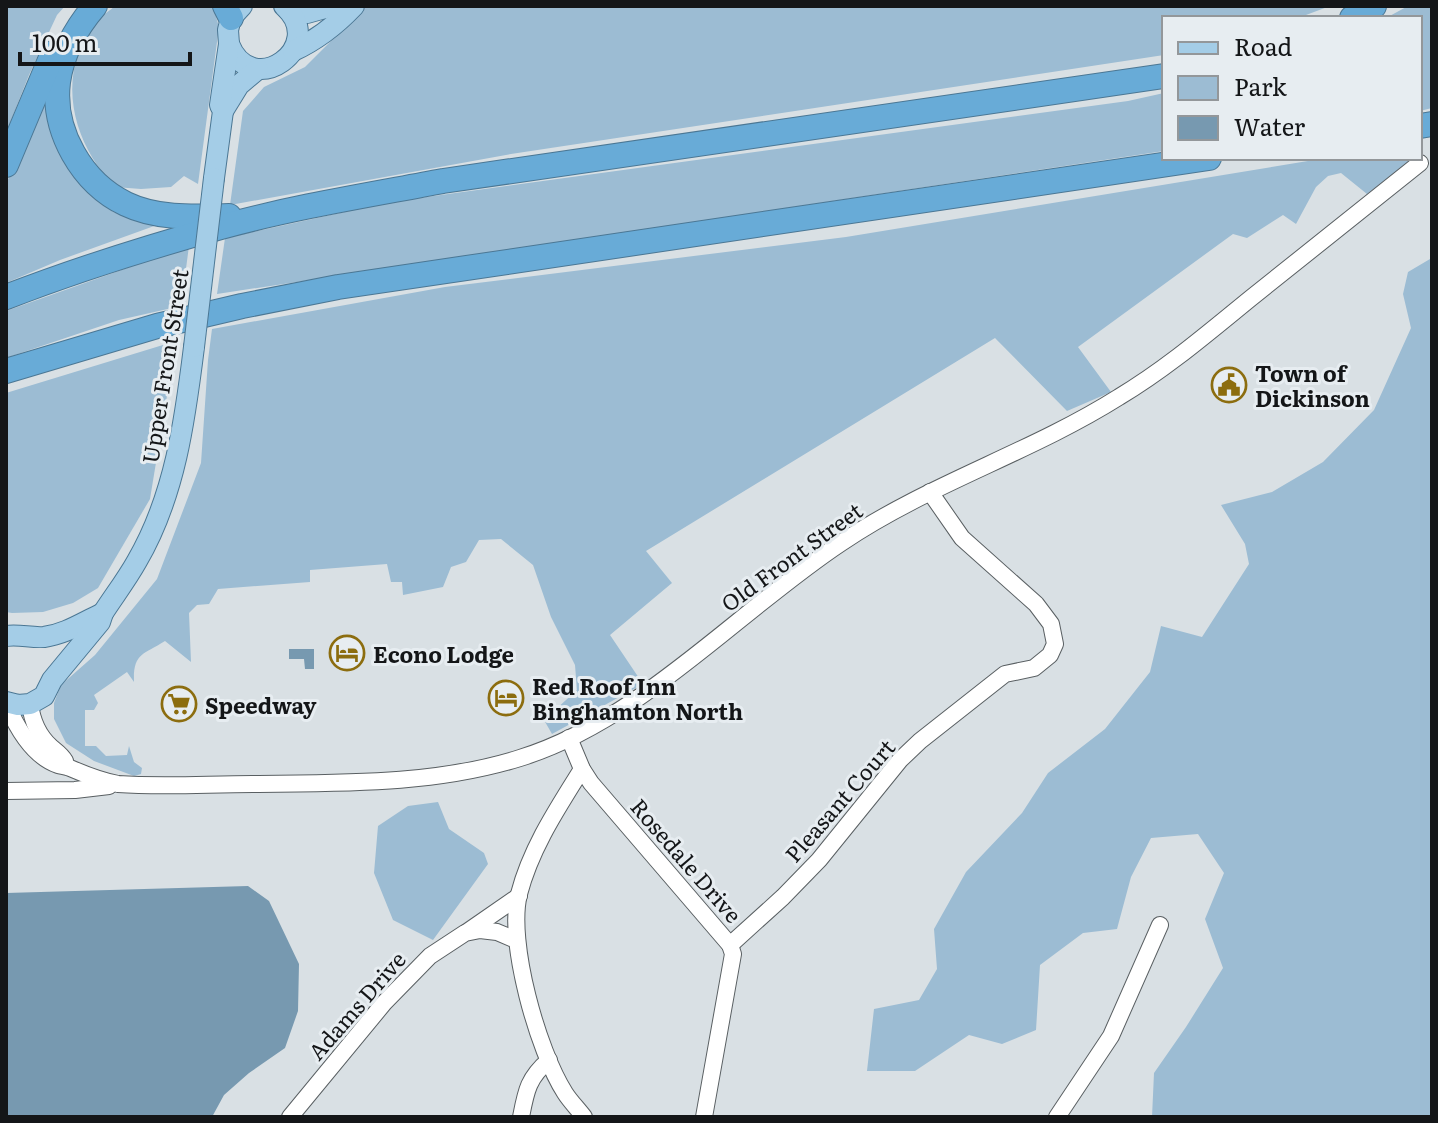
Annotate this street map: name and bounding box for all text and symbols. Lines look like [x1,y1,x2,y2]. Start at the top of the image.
scale bar [20,16,190,66]
legend [1162,16,1422,160]
text: 100 m [32,24,98,59]
text: Road [1234,28,1293,63]
text: Park [1234,68,1287,103]
text: Water [1234,108,1306,143]
street label: Upper Front Street [132,266,196,466]
place label: Town of Dickinson [1255,356,1370,414]
public building icon: Town of Dickinson [1210,366,1248,404]
street label: Old Front Street [714,493,869,619]
hotel icon: Econo Lodge [328,634,366,672]
place label: Econo Lodge [373,637,514,670]
place label: Red Roof Inn Binghamton North [532,669,743,727]
hotel icon: Red Roof Inn Binghamton North [487,679,525,717]
supermarket icon: Speedway [160,685,198,723]
place label: Speedway [205,688,317,721]
street label: Pleasant Court [776,731,902,869]
street label: Rosedale Drive [624,791,750,929]
street label: Adams Drive [299,943,413,1067]

